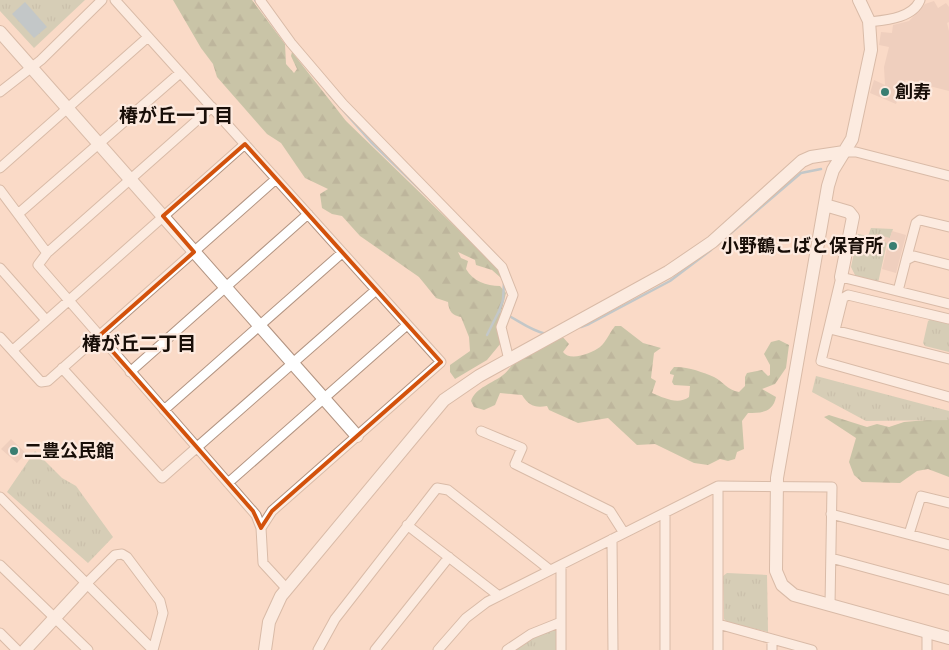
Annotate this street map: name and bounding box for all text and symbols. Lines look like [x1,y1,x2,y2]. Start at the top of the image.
place label: 創寿 [895,79,931,105]
marker: 創寿 [879,86,891,98]
district label: 椿が丘一丁目 [119,102,233,129]
place label: 小野鶴こばと保育所 [721,233,883,259]
marker: 小野鶴こばと保育所 [887,240,899,252]
district label: 椿が丘二丁目 [82,330,196,357]
place label: 二豊公民館 [24,438,114,464]
marker: 二豊公民館 [8,445,20,457]

